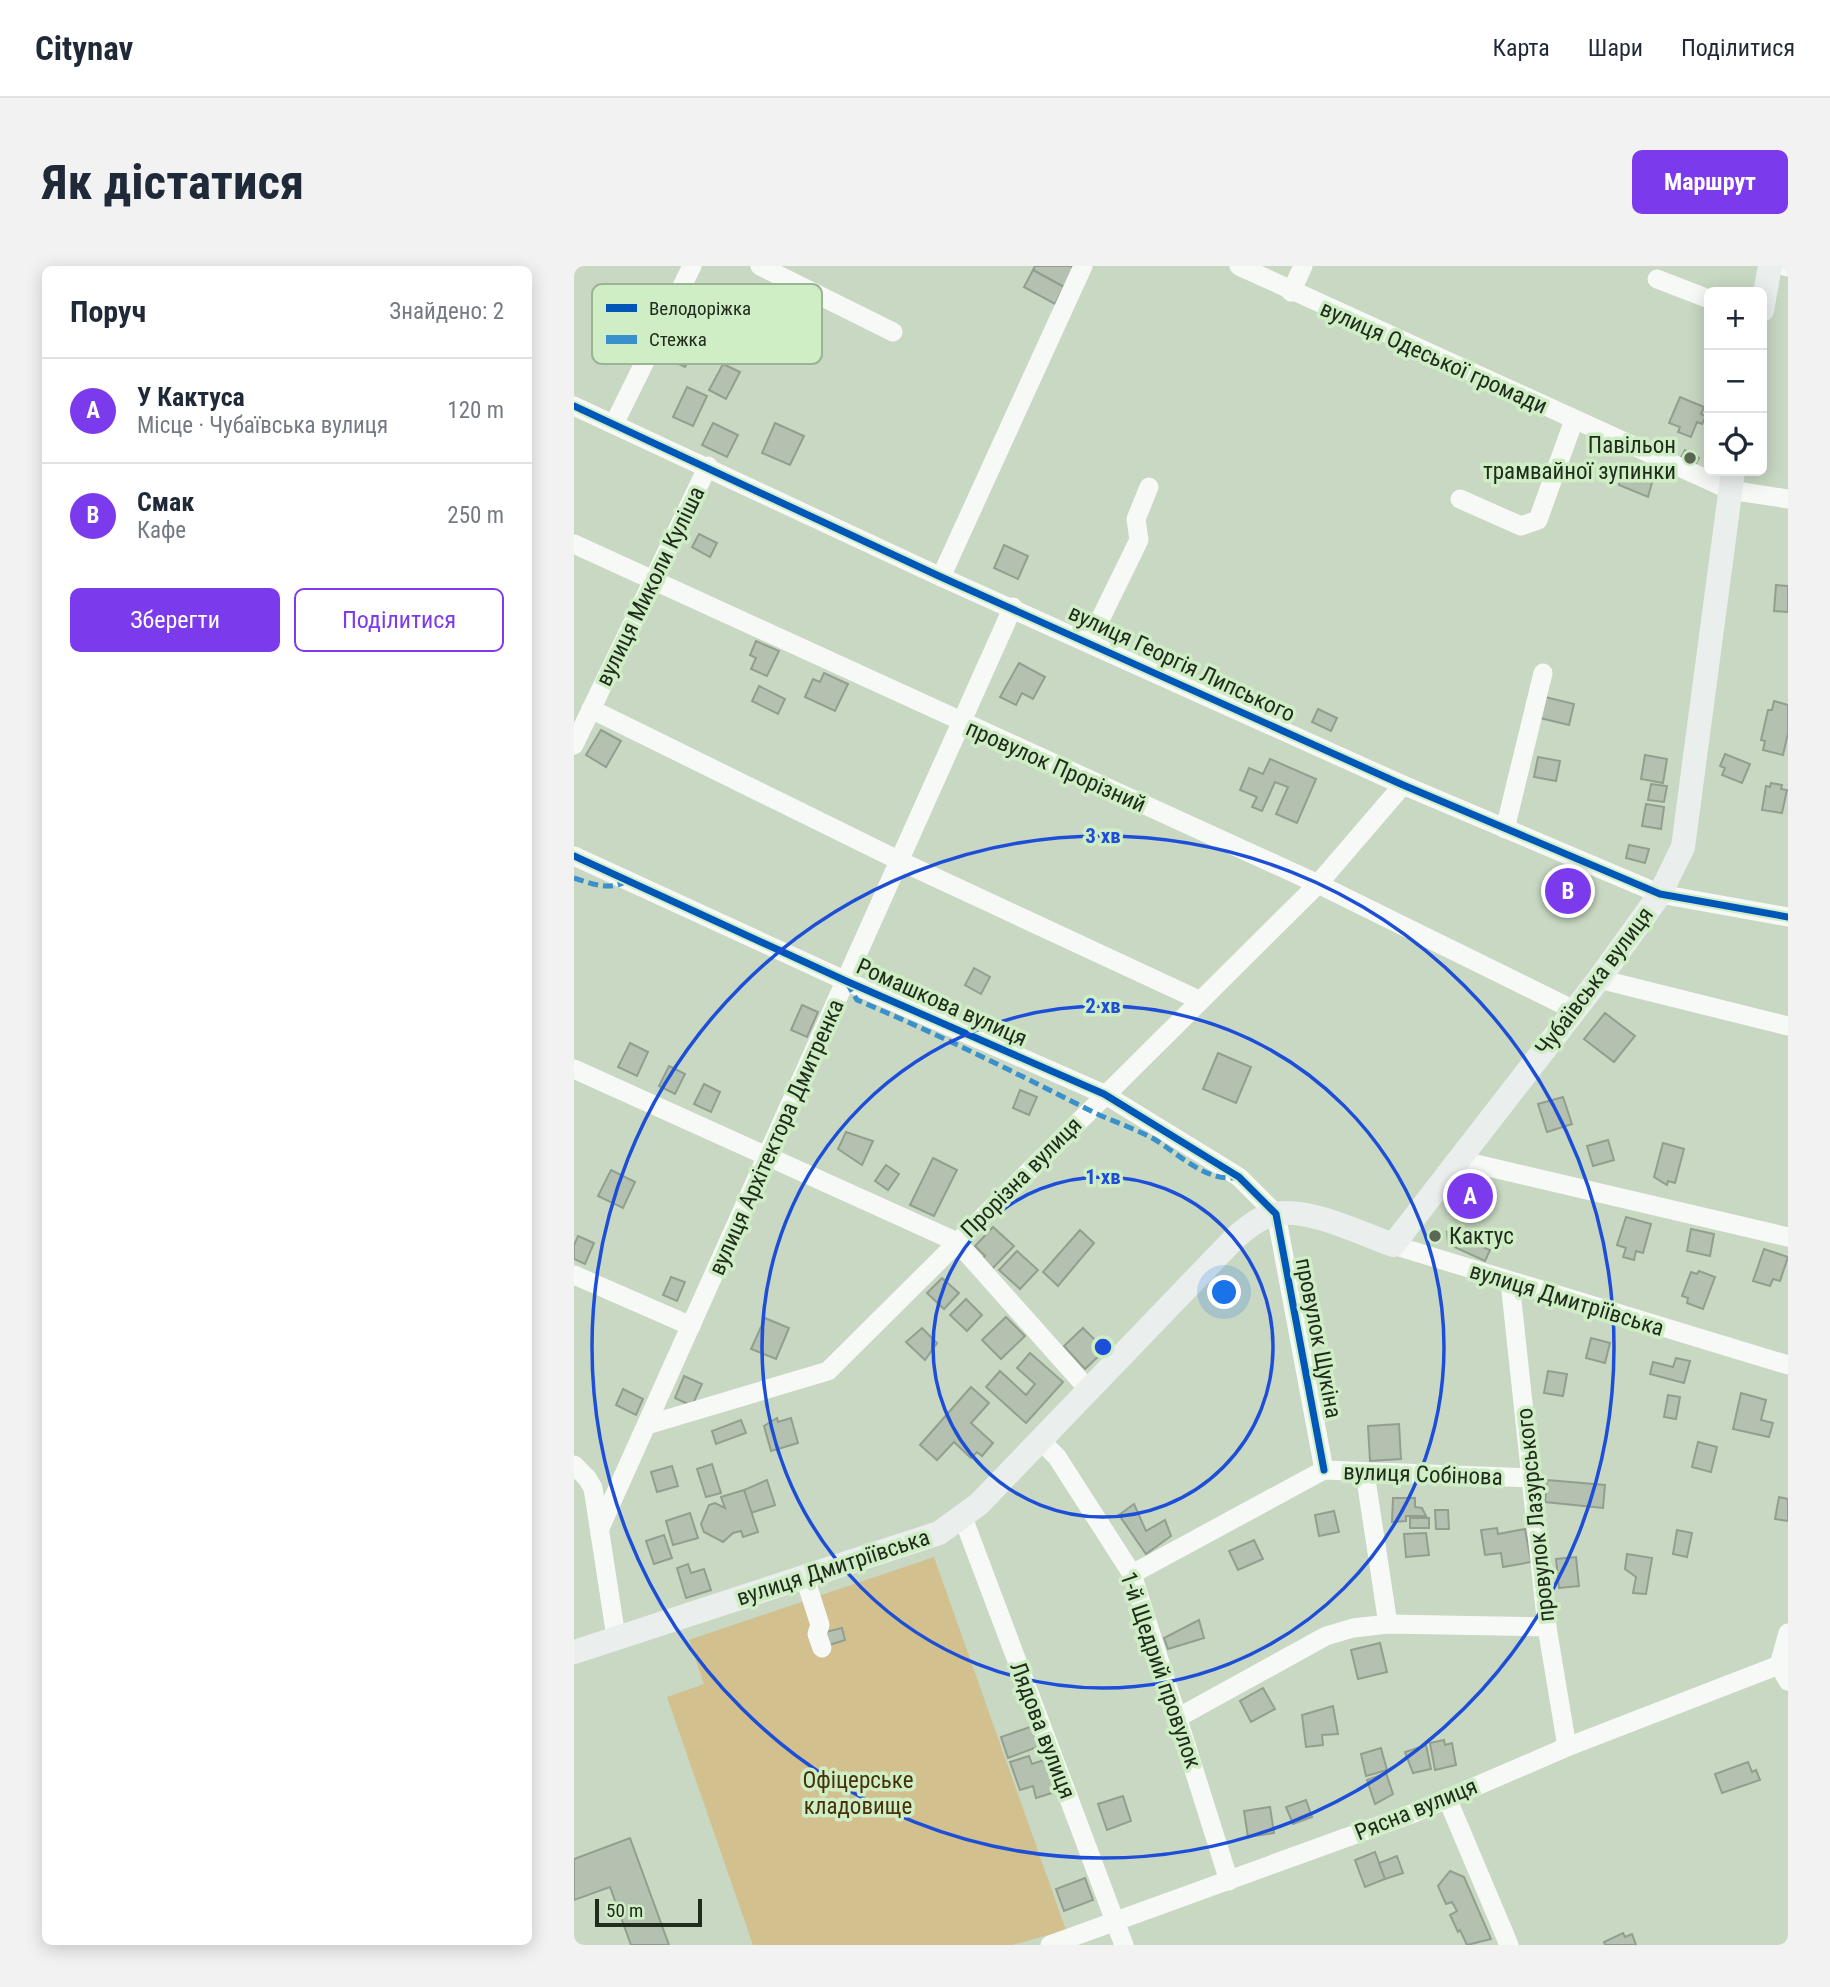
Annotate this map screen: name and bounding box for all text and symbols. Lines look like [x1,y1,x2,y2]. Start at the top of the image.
text: Citynav [35,29,133,68]
text: Карта [1492,34,1550,62]
text: Шари [1588,34,1643,62]
text: Поділитися [1681,34,1795,62]
button: Маршрут [1632,150,1788,214]
text: Як дістатися [42,154,304,211]
legend [592,284,822,364]
map controls [1704,287,1767,476]
button: + [1704,287,1767,350]
text: Поруч [70,294,146,329]
street label: вулиця Одеської громади [1316,295,1551,420]
text: Велодоріжка [649,297,751,320]
text: Знайдено: 2 [389,298,504,325]
text: Стежка [649,328,707,351]
button: − [1704,350,1767,413]
text: У Кактуса [137,382,245,412]
text: A [86,397,100,424]
text: 120 m [447,397,504,424]
text: Місце · Чубаївська вулиця [137,412,388,439]
button: locate [1704,413,1767,476]
place label: Павільон трамвайної зупинки [1483,432,1676,485]
marker: Павільон трамвайної зупинки [1682,450,1698,466]
street label: вулиця Миколи Куліша [590,482,710,690]
text: Смак [137,487,194,517]
text: B [87,502,99,529]
text: 250 m [447,502,504,529]
text: Кафе [137,517,186,544]
button: Зберегти [70,588,280,652]
button: Поділитися [294,588,504,652]
street label: вулиця Георгія Липського [1064,599,1299,728]
street label: провулок Прорізний [962,715,1150,818]
text: 3 хв [1085,824,1121,848]
pin: B [1545,865,1591,917]
street label: Чубаївська вулиця [1530,902,1659,1061]
street label: Ромашкова вулиця [852,953,1031,1052]
text: 2 хв [1085,994,1121,1018]
street label: вулиця Архітектора Дмитренка [703,995,850,1279]
street label: Прорізна вулиця [955,1111,1087,1243]
text: 1 хв [1085,1165,1121,1189]
pin: A [1447,1170,1493,1222]
place label: Кактус [1449,1223,1514,1250]
marker: Кактус [1427,1228,1443,1244]
street label: провулок Щукіна [1290,1256,1347,1421]
street label: вулиця Дмитріївська [1467,1257,1667,1342]
your location [1207,1275,1241,1309]
centre of rings [1091,1335,1115,1359]
street label: провулок Лазурського [1511,1407,1560,1623]
street label: вулиця Собінова [1343,1458,1503,1491]
street label: вулиця Дмитріївська [733,1524,933,1611]
street label: 1-й Щедрий провулок [1114,1568,1207,1772]
street label: Лядова вулиця [1004,1658,1081,1802]
park label: Офіцерське кладовище [802,1767,914,1820]
street label: Рясна вулиця [1351,1773,1481,1846]
scale bar [595,1896,702,1928]
text: 50 m [606,1899,643,1922]

